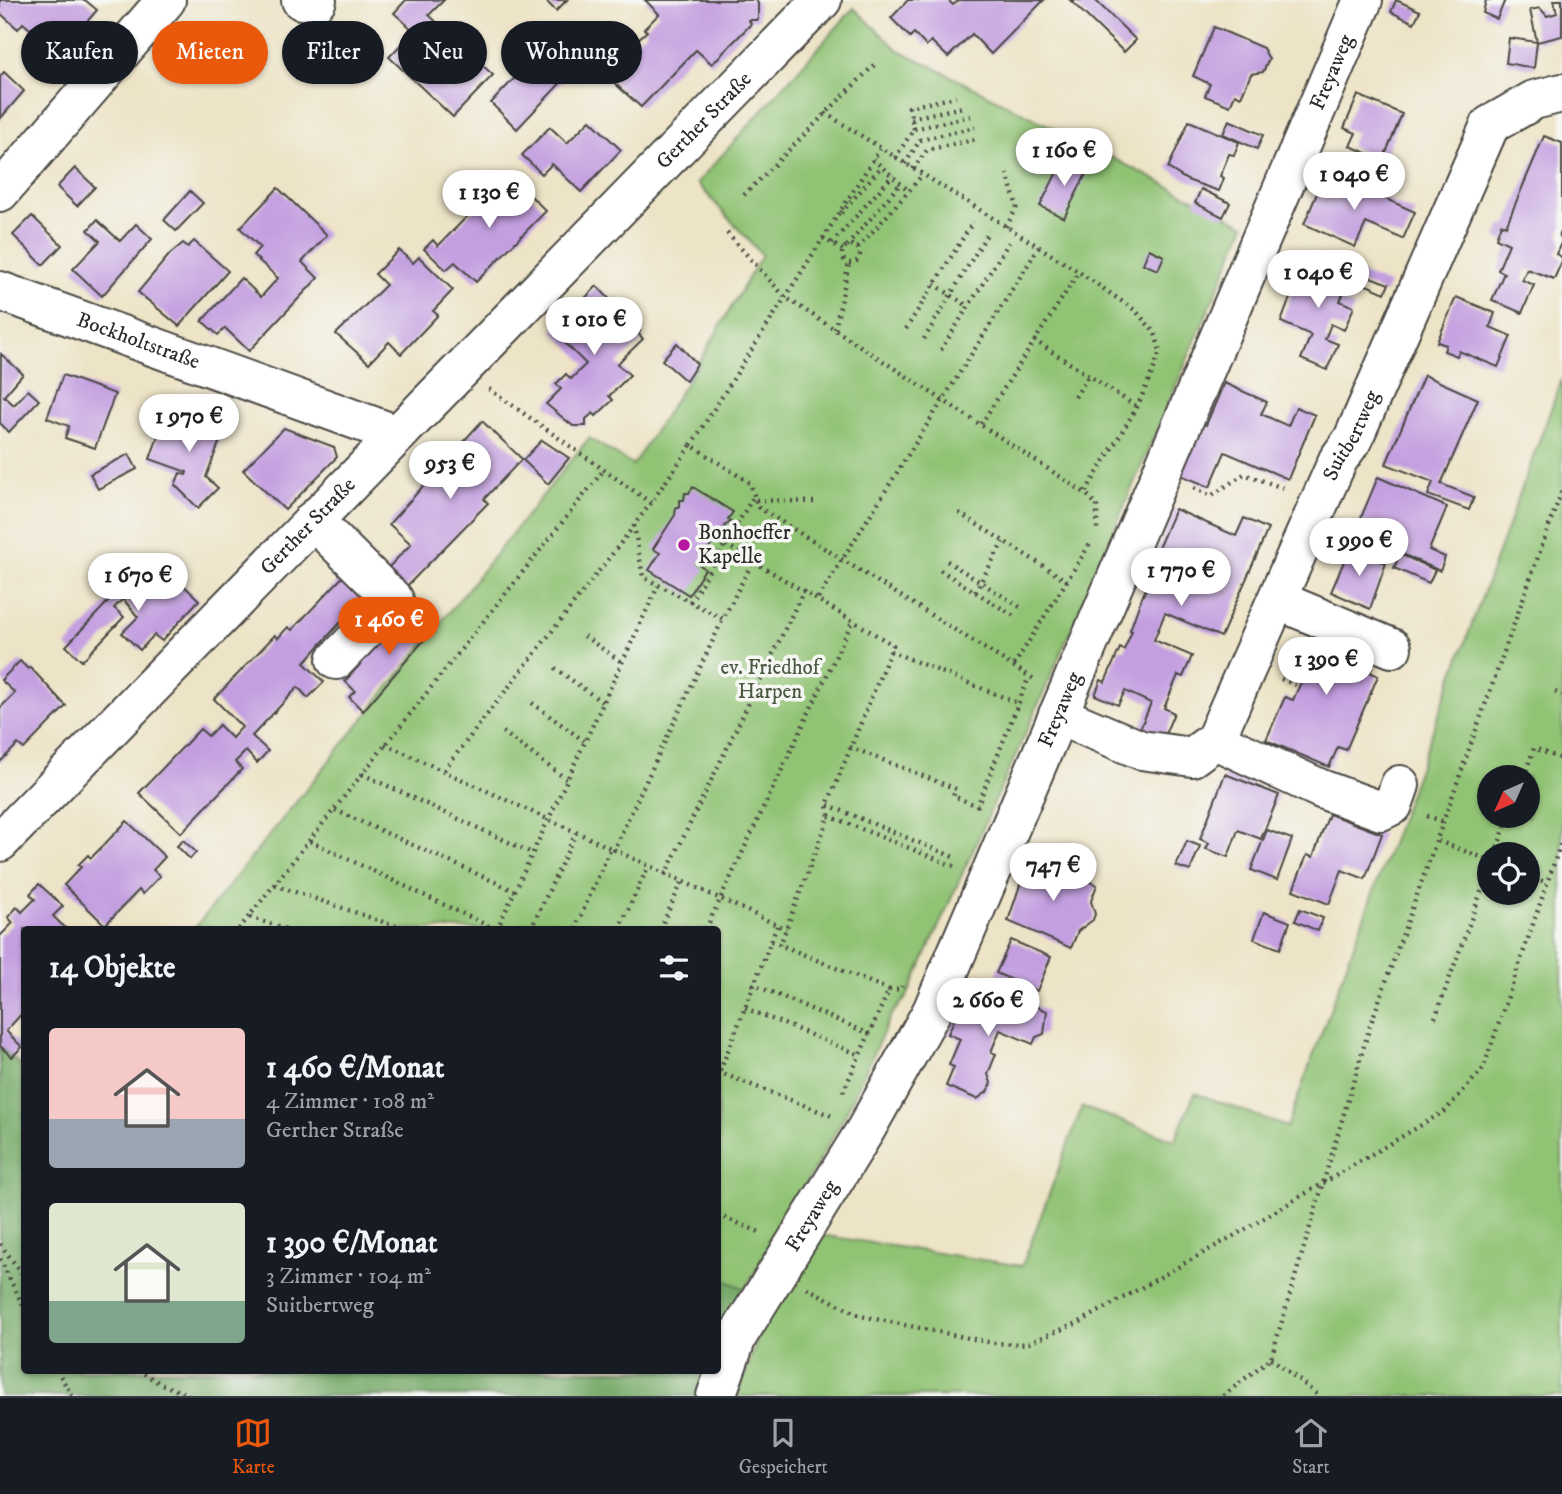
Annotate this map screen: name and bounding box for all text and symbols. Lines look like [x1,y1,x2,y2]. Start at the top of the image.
chip: Kaufen [21,21,138,84]
chip: Mieten [152,21,268,84]
chip: Filter [282,21,384,84]
chip: Neu [398,21,487,84]
chip: Wohnung [501,21,642,84]
street label: Freyaweg [1305,30,1360,114]
street label: Gerther Straße [651,66,758,175]
pin: 1 160 € [999,128,1129,188]
text: 1 160 € [1032,136,1096,165]
pin: 1 040 € [1289,152,1419,212]
text: 1 040 € [1319,160,1389,189]
pin: 1 130 € [424,170,554,230]
text: 1 130 € [458,178,520,207]
pin: 1 040 € [1253,250,1383,310]
text: 1 040 € [1283,258,1353,287]
pin: 1 010 € [529,298,659,357]
text: 1 010 € [562,305,626,334]
street label: Bockholtstraße [73,307,204,375]
street label: Suitbertweg [1318,386,1386,485]
pin: 1 970 € [124,394,254,454]
text: 1 970 € [155,402,223,431]
pin: 953 € [401,442,499,501]
text: 953 € [425,449,475,478]
street label: Gerther Straße [255,472,362,581]
pin: 1 990 € [1294,518,1424,578]
place label: Bonhoeffer Kapelle [698,520,791,570]
text: 1 990 € [1325,526,1393,555]
marker: Bonhoeffer Kapelle [676,537,692,553]
pin: 1 770 € [1116,548,1246,608]
pin: 1 670 € [73,554,203,613]
text: 1 770 € [1147,556,1215,585]
text: 1 670 € [104,561,172,590]
pin: 1 460 € [324,598,454,657]
text: 1 460 € [354,605,424,634]
pin: 1 390 € [1261,638,1391,697]
text: 1 390 € [1294,645,1358,674]
park label: ev. Friedhof Harpen [721,655,823,705]
street label: Freyaweg [1033,667,1088,751]
north arrow [1477,765,1540,828]
map controls [1477,765,1540,905]
button: locate [1477,842,1540,905]
pin: 747 € [1004,844,1102,903]
text: 747 € [1026,851,1080,880]
icon: filters [655,949,693,987]
text: 14 Objekte [49,950,175,987]
pin: 2 660 € [923,978,1053,1038]
text: 2 660 € [953,986,1023,1015]
text: 1 460 €/Monat [266,1050,444,1087]
icon: home [105,1056,189,1140]
text: 4 Zimmer · 108 m² [266,1087,434,1116]
text: Gerther Straße [266,1116,404,1145]
street label: Freyaweg [780,1175,844,1257]
text: 1 390 €/Monat [266,1225,438,1262]
icon: home [105,1231,189,1315]
text: 3 Zimmer · 104 m² [266,1262,431,1291]
text: Suitbertweg [266,1291,374,1320]
tab: Karte [232,1414,275,1479]
tab: Gespeichert [739,1414,828,1479]
tab: Start [1292,1414,1330,1479]

